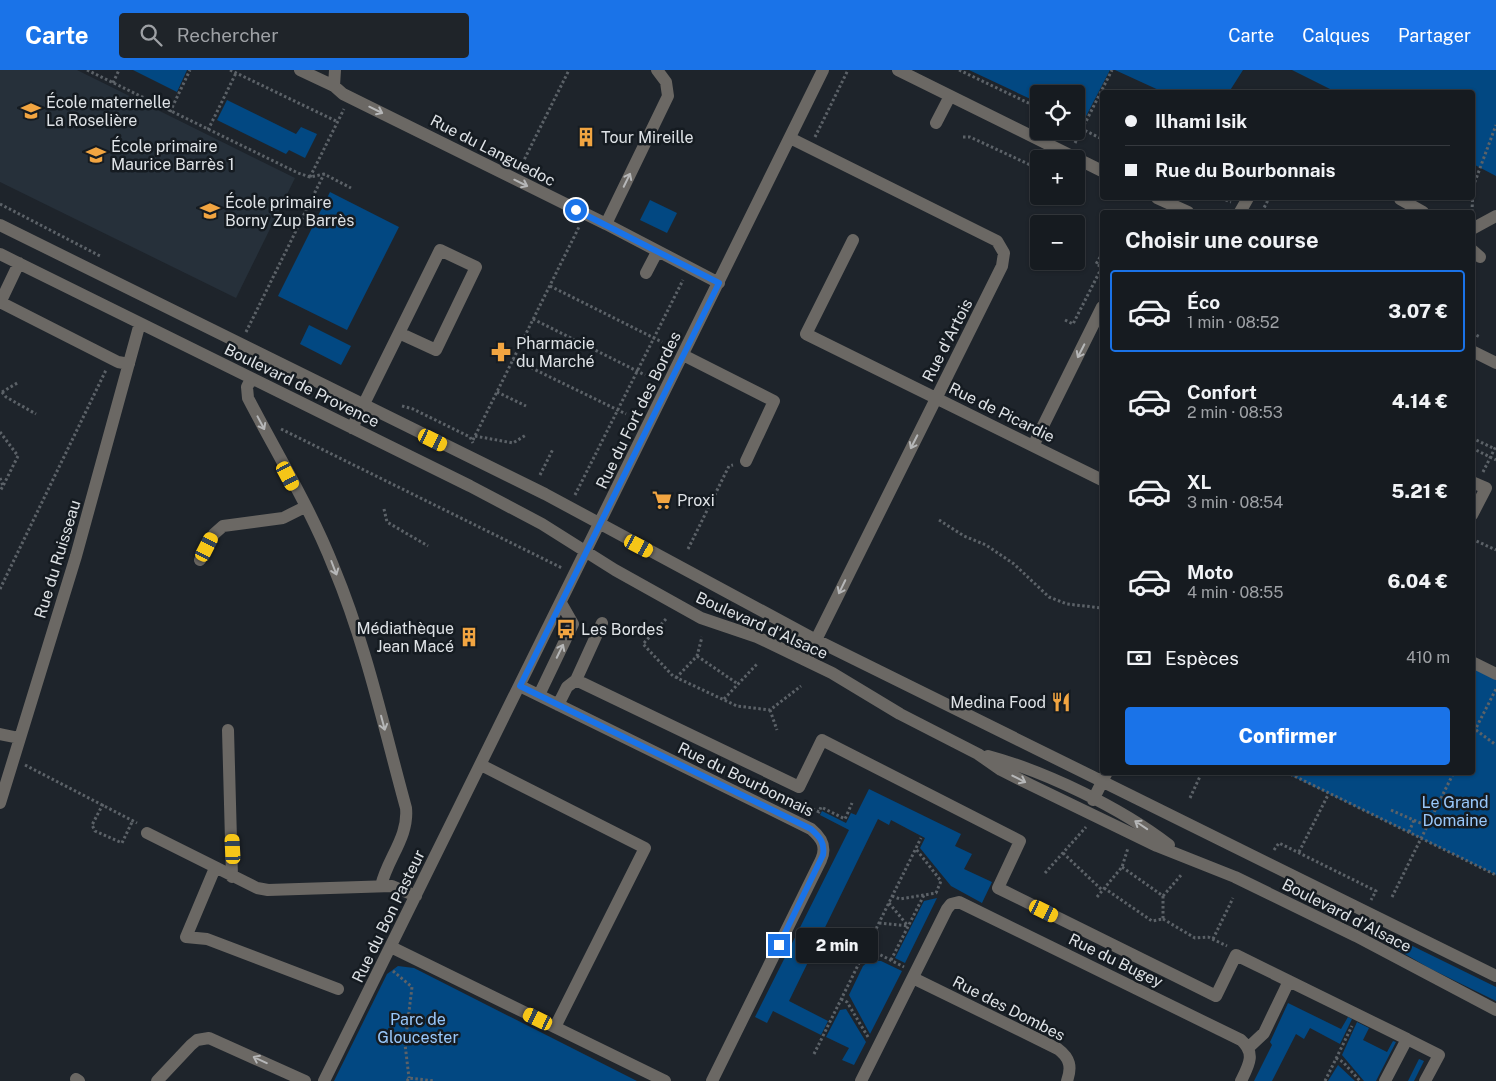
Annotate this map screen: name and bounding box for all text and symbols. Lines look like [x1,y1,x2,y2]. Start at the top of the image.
search box [119,13,469,58]
text: Carte [25,21,89,49]
icon: search [137,21,165,49]
text: Rechercher [177,24,279,46]
text: Carte [1228,25,1274,46]
text: Calques [1302,25,1370,46]
text: Partager [1398,25,1471,46]
map controls [1030,85,1085,270]
button: locate [1030,85,1085,140]
place label: École maternelle La Roselière [46,92,171,130]
school or university icon: École maternelle La Roselière [20,100,42,122]
one-way arrow [368,106,383,115]
text: Ilhami Isik [1155,110,1247,132]
street label: Rue du Languedoc [427,111,558,190]
building icon: Tour Mireille [575,126,597,148]
place label: Tour Mireille [601,128,694,147]
place label: École primaire Maurice Barrès 1 [111,136,234,174]
school or university icon: École primaire Maurice Barrès 1 [85,144,107,166]
button: + [1030,150,1085,205]
text: Rue du Bourbonnais [1155,159,1336,181]
one-way arrow [623,173,632,188]
one-way arrow [513,179,528,188]
place label: École primaire Borny Zup Barrès [225,192,354,230]
route start [565,199,587,221]
school or university icon: École primaire Borny Zup Barrès [199,200,221,222]
button: − [1030,215,1085,270]
text: Choisir une course [1125,227,1319,253]
icon: car [1127,289,1172,334]
text: Éco [1187,291,1220,313]
street label: Rue d'Artois [918,296,976,385]
text: 3.07 € [1388,300,1448,322]
text: 1 min · 08:52 [1187,313,1279,332]
street label: Rue du Fort des Bordes [592,328,685,492]
place label: Pharmacie du Marché [516,334,595,371]
street label: Boulevard de Provence [221,340,382,431]
pharmacy icon: Pharmacie du Marché [490,341,512,363]
one-way arrow [1076,343,1086,358]
street label: Rue de Picardie [946,379,1058,446]
icon: car [1127,379,1172,424]
text: Confort [1187,381,1257,403]
text: 4.14 € [1392,390,1448,412]
text: 2 min · 08:53 [1187,403,1283,422]
one-way arrow [256,416,266,431]
car [416,427,449,453]
one-way arrow [909,434,919,449]
car [274,459,301,493]
icon: car [1127,469,1172,514]
text: XL [1187,471,1212,493]
text: 5.21 € [1391,480,1448,502]
supermarket icon: Proxi [651,489,673,511]
place label: Proxi [677,491,715,510]
text: 3 min · 08:54 [1187,493,1283,512]
street label: Rue du Ruisseau [30,498,84,621]
car [193,530,220,564]
car [622,532,655,560]
icon: car [1127,559,1172,604]
one-way arrow [330,560,339,575]
text: Moto [1187,561,1233,583]
text: 6.04 € [1387,570,1448,592]
one-way arrow [837,579,846,594]
text: 4 min · 08:55 [1187,583,1284,602]
street label: Boulevard d'Alsace [693,588,831,663]
bus stop icon: Les Bordes [555,618,577,640]
place label: Médiathèque Jean Macé [356,619,454,656]
place label: Les Bordes [581,620,663,639]
building icon: Médiathèque Jean Macé [458,626,480,648]
one-way arrow [556,644,565,659]
icon: cash [1125,644,1153,672]
text: Espèces [1165,647,1239,669]
text: 410 m [1406,648,1450,667]
restaurant icon: Medina Food [1050,691,1072,713]
place label: Medina Food [950,693,1046,712]
button: Confirmer [1125,707,1450,765]
one-way arrow [379,715,388,731]
street label: Rue du Bourbonnais [675,738,817,821]
one-way arrow [1012,774,1027,784]
park label: Le Grand Domaine [1421,793,1489,830]
one-way arrow [1135,820,1149,830]
car [224,834,241,864]
street label: Rue du Bon Pasteur [348,847,429,986]
street label: Boulevard d'Alsace [1279,875,1415,956]
car [1027,898,1060,924]
callout: 2 min [796,928,879,962]
street label: Rue du Bugey [1066,929,1166,992]
route end [768,934,790,956]
text: 2 min [816,936,858,955]
street label: Rue des Dombes [949,972,1068,1045]
car [521,1006,554,1032]
park label: Parc de Gloucester [377,1010,459,1047]
one-way arrow [253,1055,268,1065]

